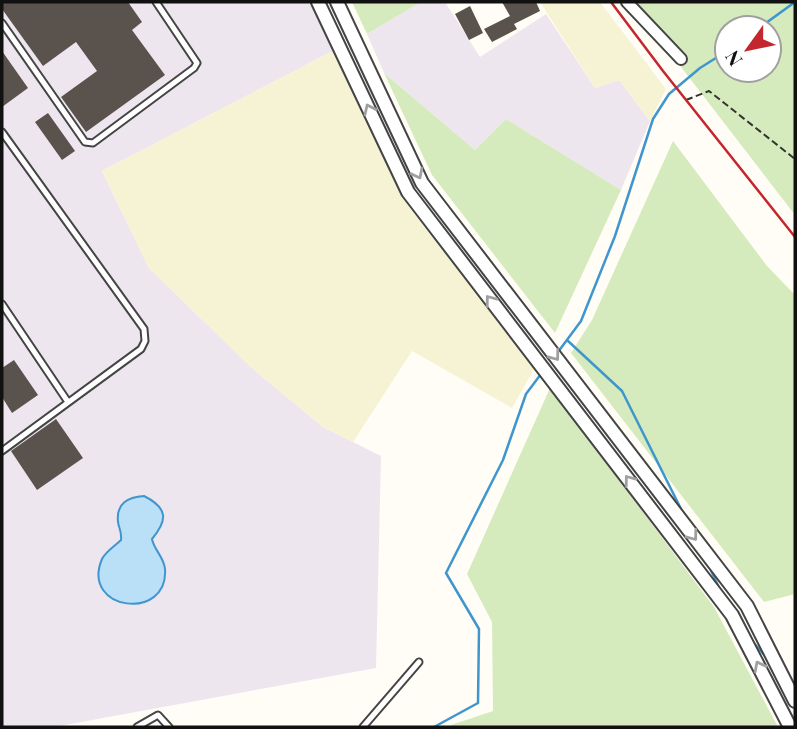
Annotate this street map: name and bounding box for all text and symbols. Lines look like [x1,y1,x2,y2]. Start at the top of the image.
north arrow [713,14,783,84]
text: N [718,46,748,72]
one-way arrow [363,104,377,116]
one-way arrow [410,167,424,179]
one-way arrow [486,295,499,308]
one-way arrow [546,348,559,360]
one-way arrow [625,476,637,488]
one-way arrow [685,529,698,541]
one-way arrow [753,661,767,674]

